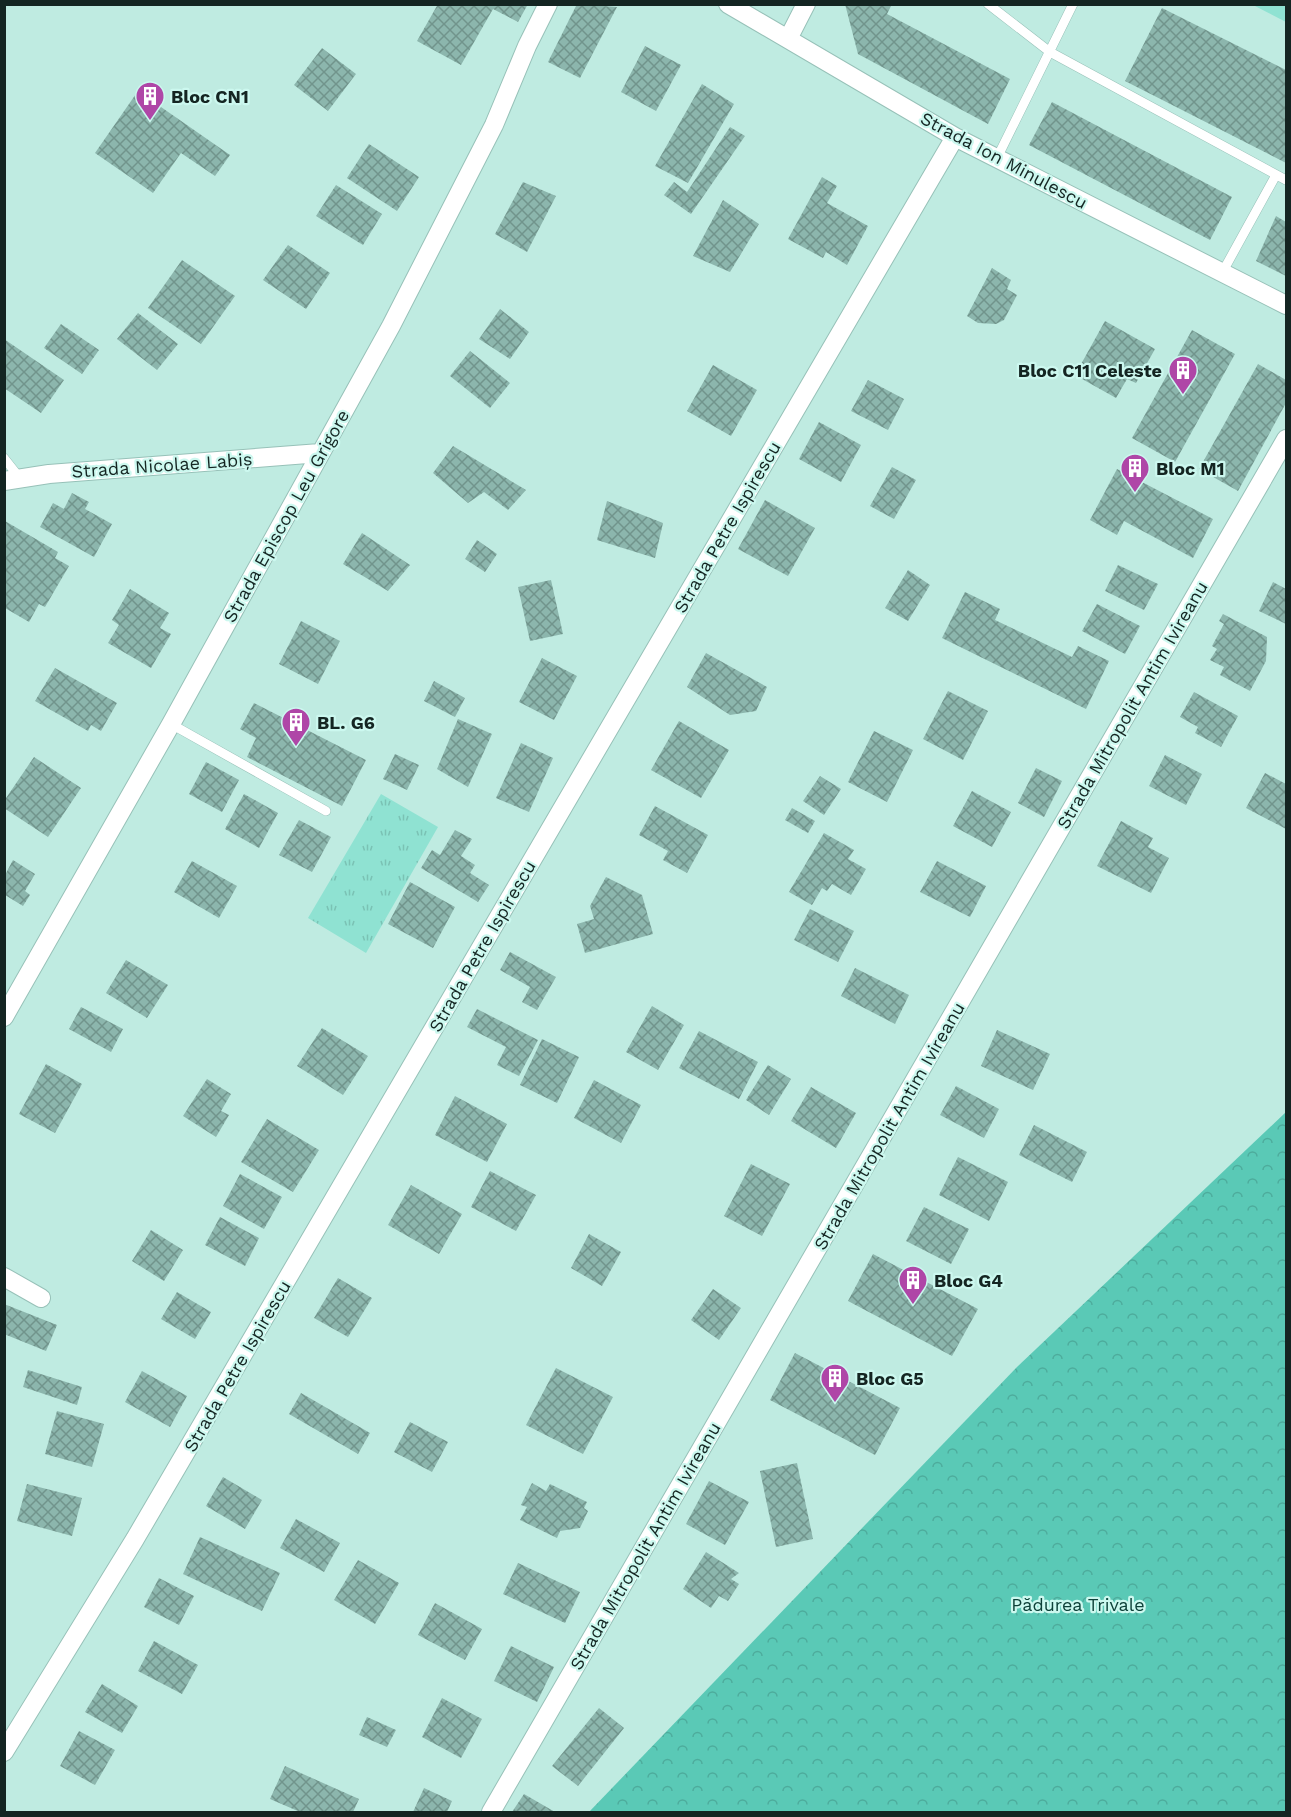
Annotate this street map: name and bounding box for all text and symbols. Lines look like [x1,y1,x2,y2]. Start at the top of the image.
building icon: Bloc CN1 [134,80,166,122]
place label: Bloc CN1 [171,86,249,107]
street label: Strada Ion Minulescu [917,107,1091,213]
building icon: Bloc C11 Celeste [1167,354,1199,396]
place label: Bloc C11 Celeste [1018,360,1162,381]
street label: Strada Episcop Leu Grigore [219,406,353,626]
street label: Strada Petre Ispirescu [669,438,785,616]
street label: Strada Nicolae Labiș [71,448,253,482]
building icon: Bloc M1 [1119,452,1151,494]
place label: Bloc M1 [1156,458,1224,479]
street label: Strada Mitropolit Antim Ivireanu [1052,577,1212,833]
building icon: BL. G6 [280,706,312,748]
place label: BL. G6 [317,712,375,733]
street label: Strada Petre Ispirescu [424,857,540,1035]
street label: Strada Mitropolit Antim Ivireanu [809,998,969,1254]
building icon: Bloc G4 [897,1264,929,1306]
place label: Bloc G4 [934,1270,1003,1291]
street label: Strada Petre Ispirescu [179,1277,295,1455]
building icon: Bloc G5 [819,1362,851,1404]
place label: Bloc G5 [856,1368,924,1389]
street label: Strada Mitropolit Antim Ivireanu [565,1418,725,1674]
park label: Pădurea Trivale [1011,1594,1145,1615]

